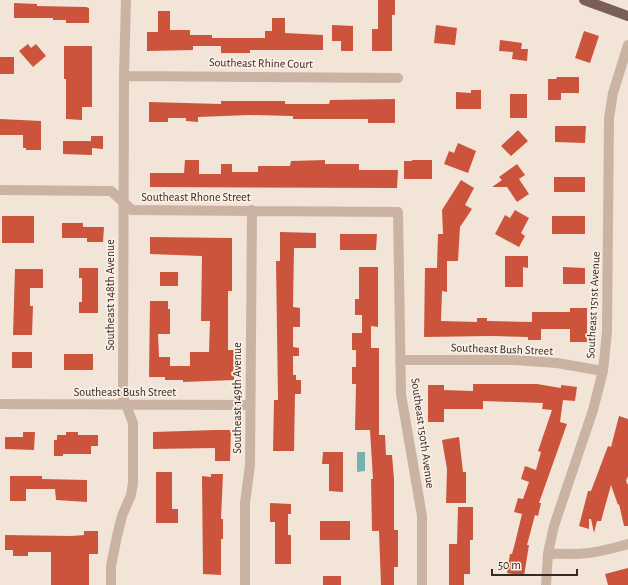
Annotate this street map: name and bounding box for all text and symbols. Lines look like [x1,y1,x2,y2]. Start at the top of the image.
street label: Southeast Rhine Court [209,56,313,70]
street label: Southeast Rhone Street [141,191,251,203]
street label: Southeast 148th Avenue [104,239,116,351]
street label: Southeast 151st Avenue [584,251,602,359]
street label: Southeast Bush Street [451,341,553,357]
street label: Southeast 149th Avenue [231,342,243,454]
street label: Southeast 150th Avenue [409,377,437,489]
street label: Southeast Bush Street [74,386,176,398]
scale bar [492,551,577,577]
text: 50 m [498,559,521,571]

